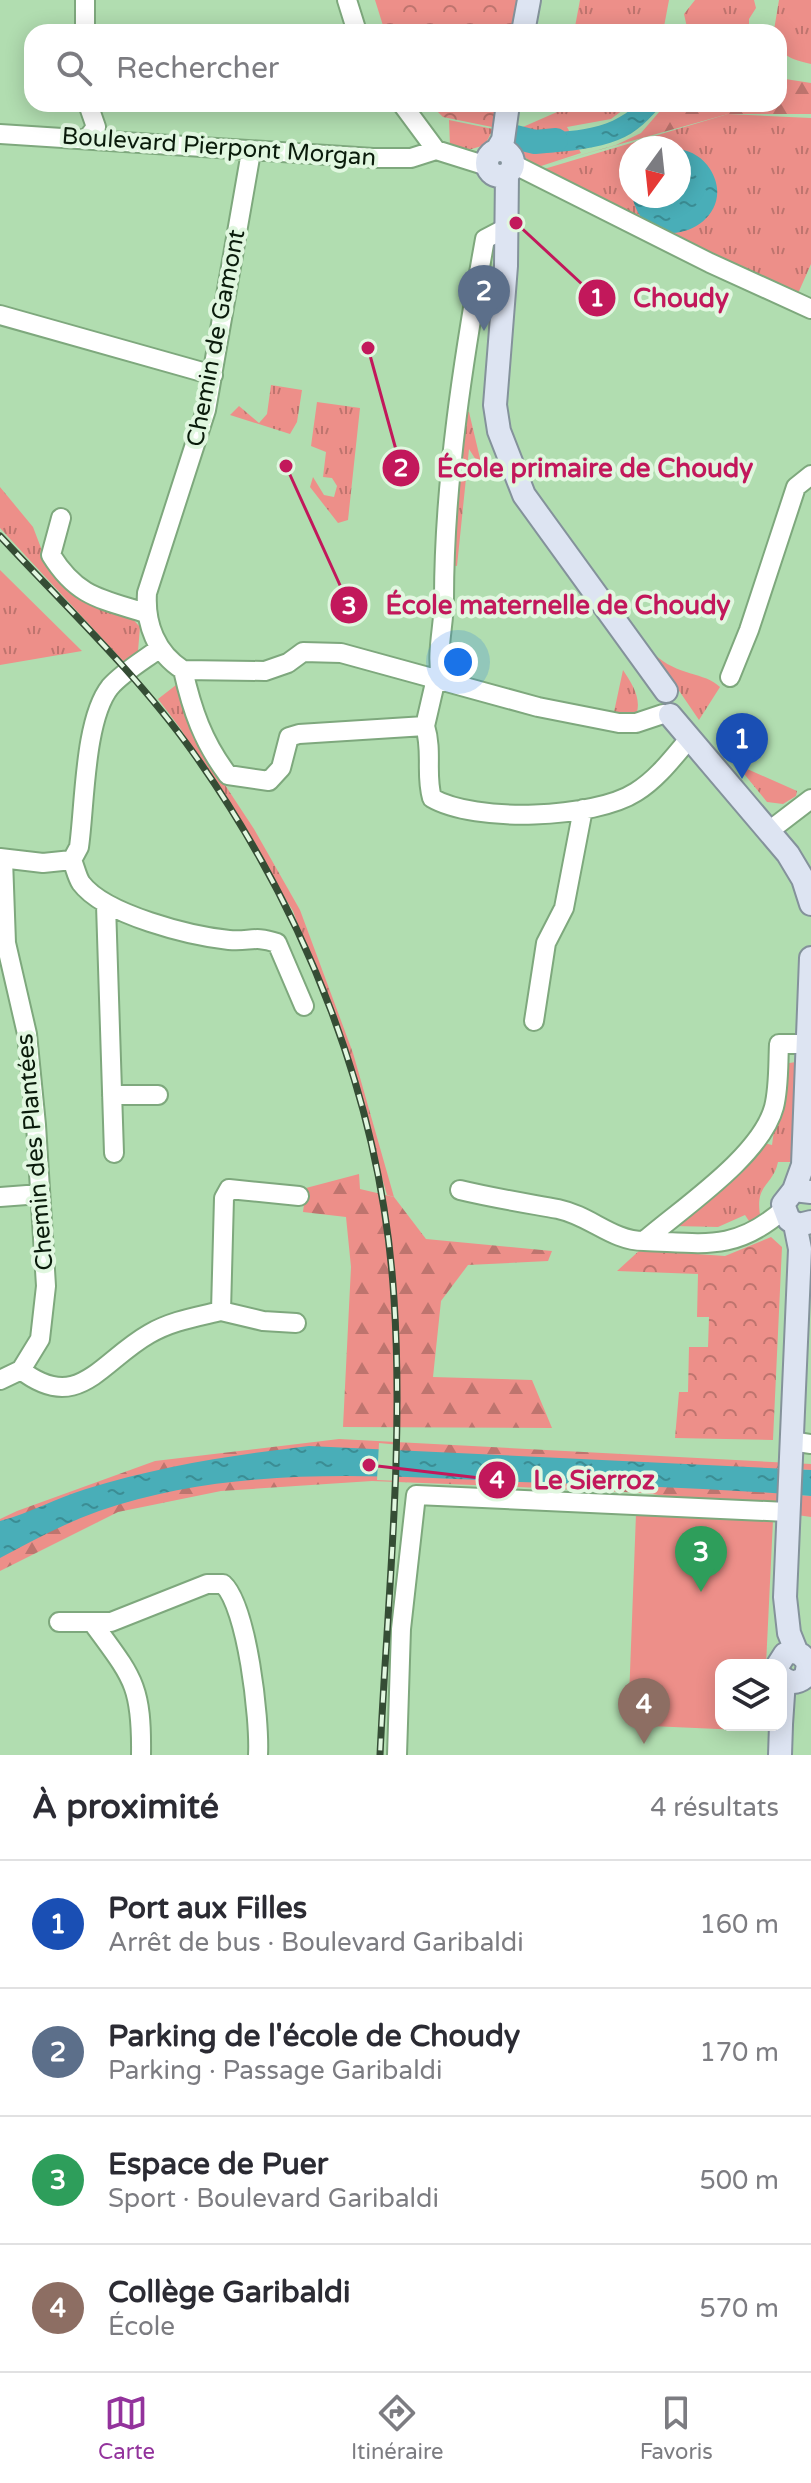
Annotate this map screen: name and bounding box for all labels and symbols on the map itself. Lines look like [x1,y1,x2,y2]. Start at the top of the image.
street label: Boulevard Pierpont Morgan [61,122,377,172]
north arrow [619,136,691,208]
street label: Chemin de Gamont [181,227,251,449]
pin: 2 [458,265,510,331]
callout: Choudy [577,273,745,323]
text: Choudy [633,283,729,314]
text: 1 [589,284,605,313]
callout: École primaire de Choudy [381,443,769,493]
text: École primaire de Choudy [437,452,753,484]
text: 2 [393,454,409,483]
callout: École maternelle de Choudy [329,580,747,630]
text: École maternelle de Choudy [385,589,731,621]
text: 3 [341,592,357,621]
your location [438,642,478,682]
pin: 1 [716,713,768,779]
street label: Chemin des Plantées [10,1032,60,1272]
callout: Le Sierroz [477,1455,670,1505]
text: Le Sierroz [533,1465,655,1496]
text: 4 [489,1466,505,1495]
pin: 3 [675,1526,727,1592]
pin: 4 [618,1678,670,1744]

